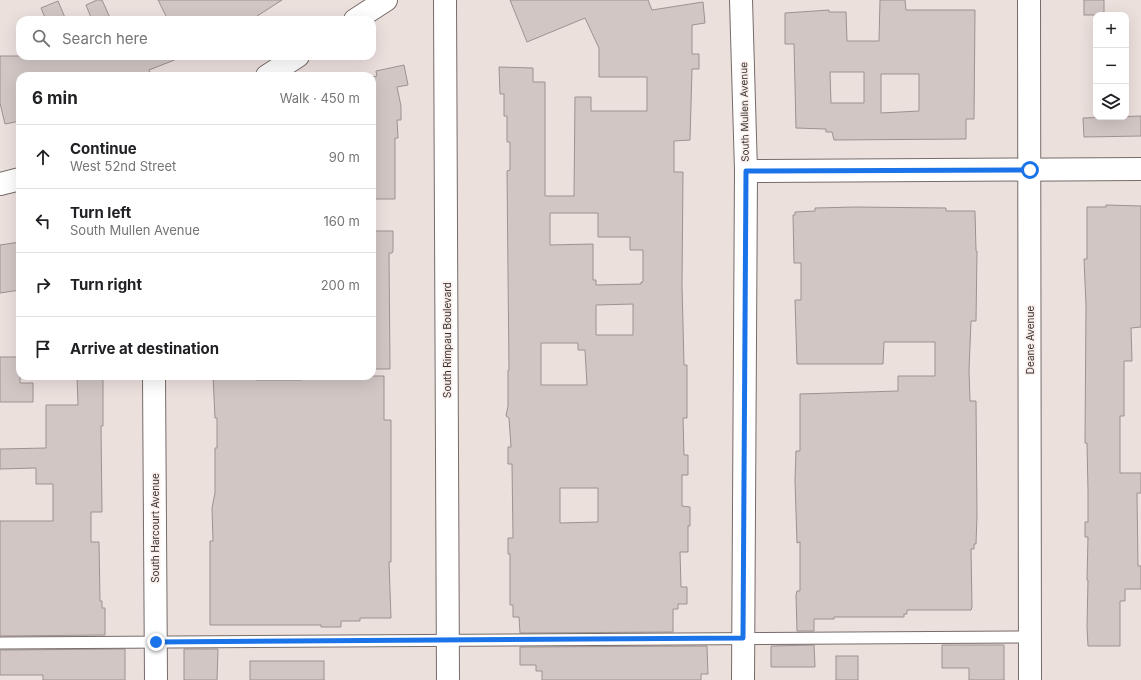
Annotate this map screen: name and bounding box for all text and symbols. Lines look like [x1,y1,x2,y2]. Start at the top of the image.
map controls [1093,12,1129,120]
button: + [1093,12,1129,48]
search box [16,16,376,60]
icon: search [30,27,52,49]
text: Search here [62,29,148,48]
button: − [1093,48,1129,84]
street label: South Mullen Avenue [737,62,751,162]
button: layers [1093,84,1129,120]
text: 6 min [32,88,78,108]
text: Walk · 450 m [280,90,360,106]
text: Continue [70,139,137,158]
icon: ahead [32,146,54,168]
text: 90 m [329,149,360,165]
text: West 52nd Street [70,158,176,174]
route start [1021,161,1039,179]
text: Turn left [70,203,131,222]
icon: left [32,210,54,232]
text: 160 m [323,213,360,229]
text: South Mullen Avenue [70,222,200,238]
icon: right [32,274,54,296]
text: Turn right [70,275,142,294]
text: 200 m [321,277,360,293]
street label: South Rimpau Boulevard [441,282,453,398]
street label: Deane Avenue [1024,306,1036,374]
icon: arrive [32,338,54,360]
text: Arrive at destination [70,339,219,358]
street label: South Harcourt Avenue [149,473,161,583]
route end [147,633,165,651]

